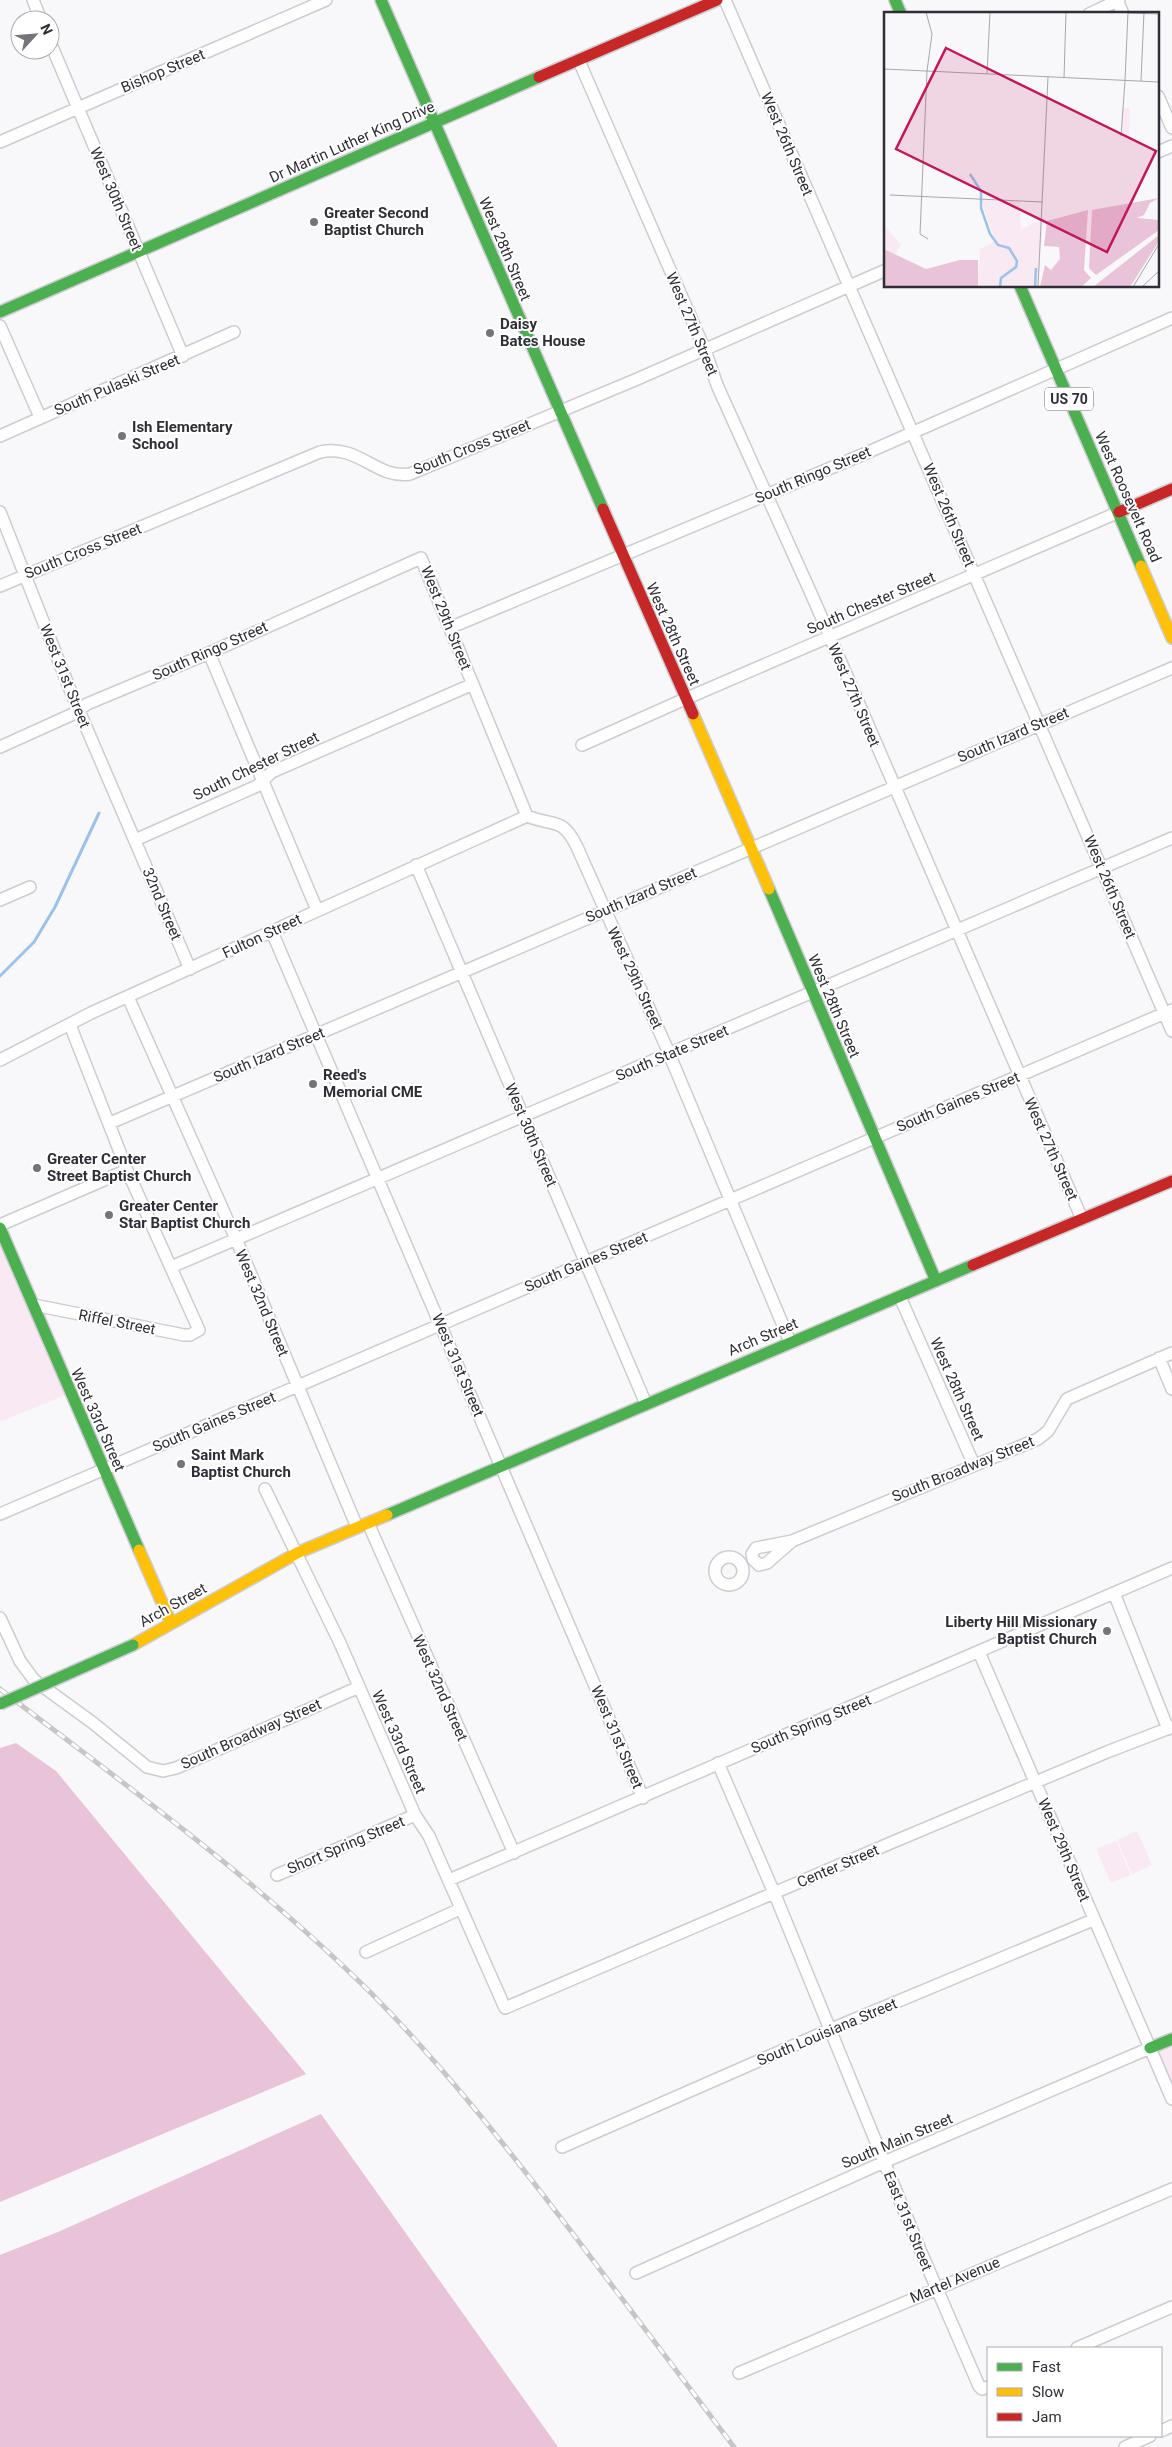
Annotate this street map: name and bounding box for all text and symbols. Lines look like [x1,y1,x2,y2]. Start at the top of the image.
north arrow [10,10,60,60]
inset map [884,12,1160,288]
text: N [37,21,56,37]
street label: Bishop Street [118,45,208,97]
street label: West 26th Street [757,90,817,199]
street label: Dr Martin Luther King Drive [267,97,437,187]
street label: West 30th Street [86,145,146,254]
street label: West 28th Street [475,195,535,304]
place label: Greater Second Baptist Church [324,204,429,239]
marker: Greater Second Baptist Church [308,216,320,228]
street label: West 27th Street [662,270,722,379]
place label: Daisy Bates House [500,315,585,350]
marker: Daisy Bates House [484,327,496,339]
street label: South Pulaski Street [52,350,182,420]
road number: US 70 [1045,388,1093,410]
street label: South Cross Street [411,415,533,479]
place label: Ish Elementary School [132,418,233,453]
street label: West Roosevelt Road [1091,429,1165,565]
marker: Ish Elementary School [116,430,128,442]
street label: South Ringo Street [752,442,874,508]
street label: West 26th Street [919,461,979,570]
street label: South Cross Street [22,519,144,583]
street label: West 29th Street [417,563,475,673]
street label: South Chester Street [804,568,938,638]
street label: West 28th Street [642,580,704,688]
street label: South Ringo Street [150,618,270,684]
street label: West 31st Street [36,622,94,731]
street label: West 27th Street [824,641,884,750]
street label: South Izard Street [955,703,1071,767]
street label: South Chester Street [190,728,322,804]
street label: West 26th Street [1080,833,1140,942]
street label: South Izard Street [583,863,699,927]
street label: 32nd Street [139,865,185,943]
street label: Fulton Street [220,910,304,962]
street label: West 29th Street [603,924,667,1032]
street label: West 28th Street [804,952,864,1061]
street label: South State Street [613,1021,731,1085]
street label: South Izard Street [211,1023,327,1087]
place label: Reed's Memorial CME [323,1066,423,1101]
street label: South Gaines Street [894,1068,1022,1136]
marker: Reed's Memorial CME [307,1078,319,1090]
street label: West 30th Street [501,1081,561,1190]
street label: West 27th Street [1020,1095,1082,1203]
place label: Greater Center Street Baptist Church [47,1150,191,1185]
marker: Greater Center Street Baptist Church [31,1162,43,1174]
place label: Greater Center Star Baptist Church [119,1197,250,1232]
marker: Greater Center Star Baptist Church [103,1209,115,1221]
street label: South Gaines Street [522,1228,650,1296]
street label: West 32nd Street [231,1247,293,1359]
street label: Riffel Street [77,1306,157,1338]
street label: West 31st Street [428,1311,488,1419]
street label: Arch Street [725,1314,801,1360]
street label: West 28th Street [926,1335,988,1443]
street label: West 33rd Street [67,1366,129,1474]
street label: South Gaines Street [150,1388,278,1456]
street label: South Broadway Street [889,1432,1037,1506]
place label: Saint Mark Baptist Church [191,1446,291,1481]
marker: Saint Mark Baptist Church [175,1458,187,1470]
street label: Arch Street [136,1579,210,1631]
place label: Liberty Hill Missionary Baptist Church [945,1613,1097,1648]
marker: Liberty Hill Missionary Baptist Church [1101,1625,1113,1637]
street label: West 32nd Street [409,1632,472,1744]
street label: West 31st Street [587,1683,647,1791]
street label: West 33rd Street [368,1688,430,1796]
street label: South Spring Street [748,1691,874,1757]
street label: South Broadway Street [178,1695,324,1773]
street label: West 29th Street [1034,1796,1094,1905]
street label: Short Spring Street [285,1812,408,1878]
street label: Center Street [794,1841,882,1891]
street label: South Louisiana Street [754,1994,900,2070]
street label: South Main Street [839,2109,955,2173]
street label: East 31st Street [880,2169,936,2274]
street label: Martel Avenue [907,2253,1003,2307]
legend [987,2347,1162,2437]
text: Fast [1032,2358,1061,2376]
text: Slow [1032,2383,1064,2401]
text: Jam [1032,2408,1062,2426]

